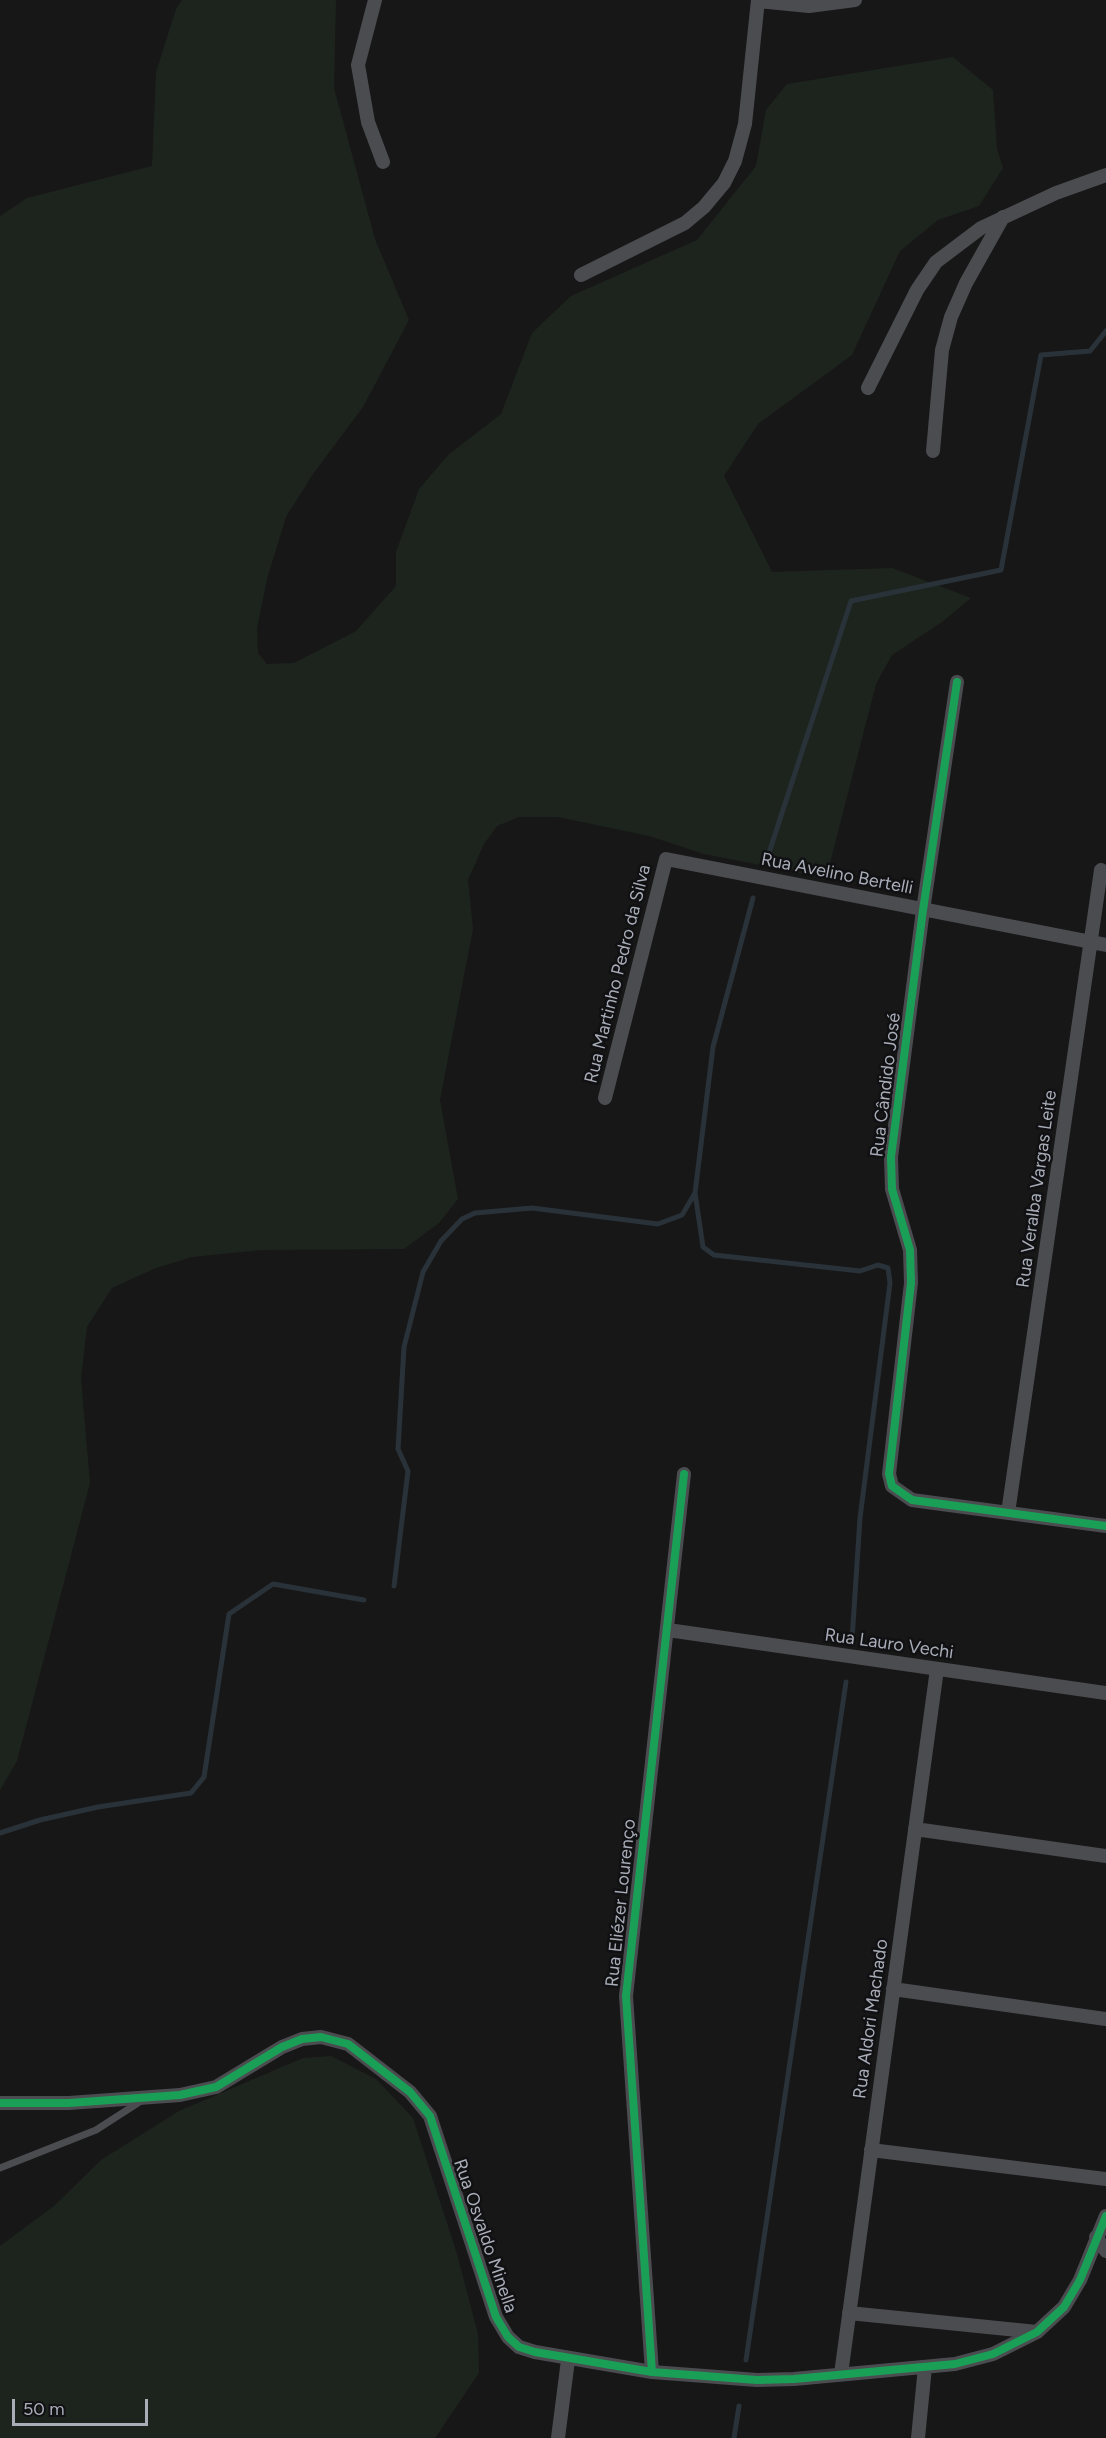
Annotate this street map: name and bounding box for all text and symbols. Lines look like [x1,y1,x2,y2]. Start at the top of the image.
street label: Rua Avelino Bertelli [759,849,915,899]
street label: Rua Martinho Pedro da Silva [580,862,656,1086]
street label: Rua Cândido José [866,1012,906,1158]
street label: Rua Veralba Vargas Leite [1012,1089,1062,1289]
street label: Rua Lauro Vechi [823,1624,955,1664]
street label: Rua Eliézer Lourenço [601,1818,641,1988]
street label: Rua Aldori Machado [849,1938,893,2100]
street label: Rua Osvaldo Minella [449,2156,521,2316]
scale bar [15,2387,152,2425]
text: 50 m [23,2398,65,2420]

